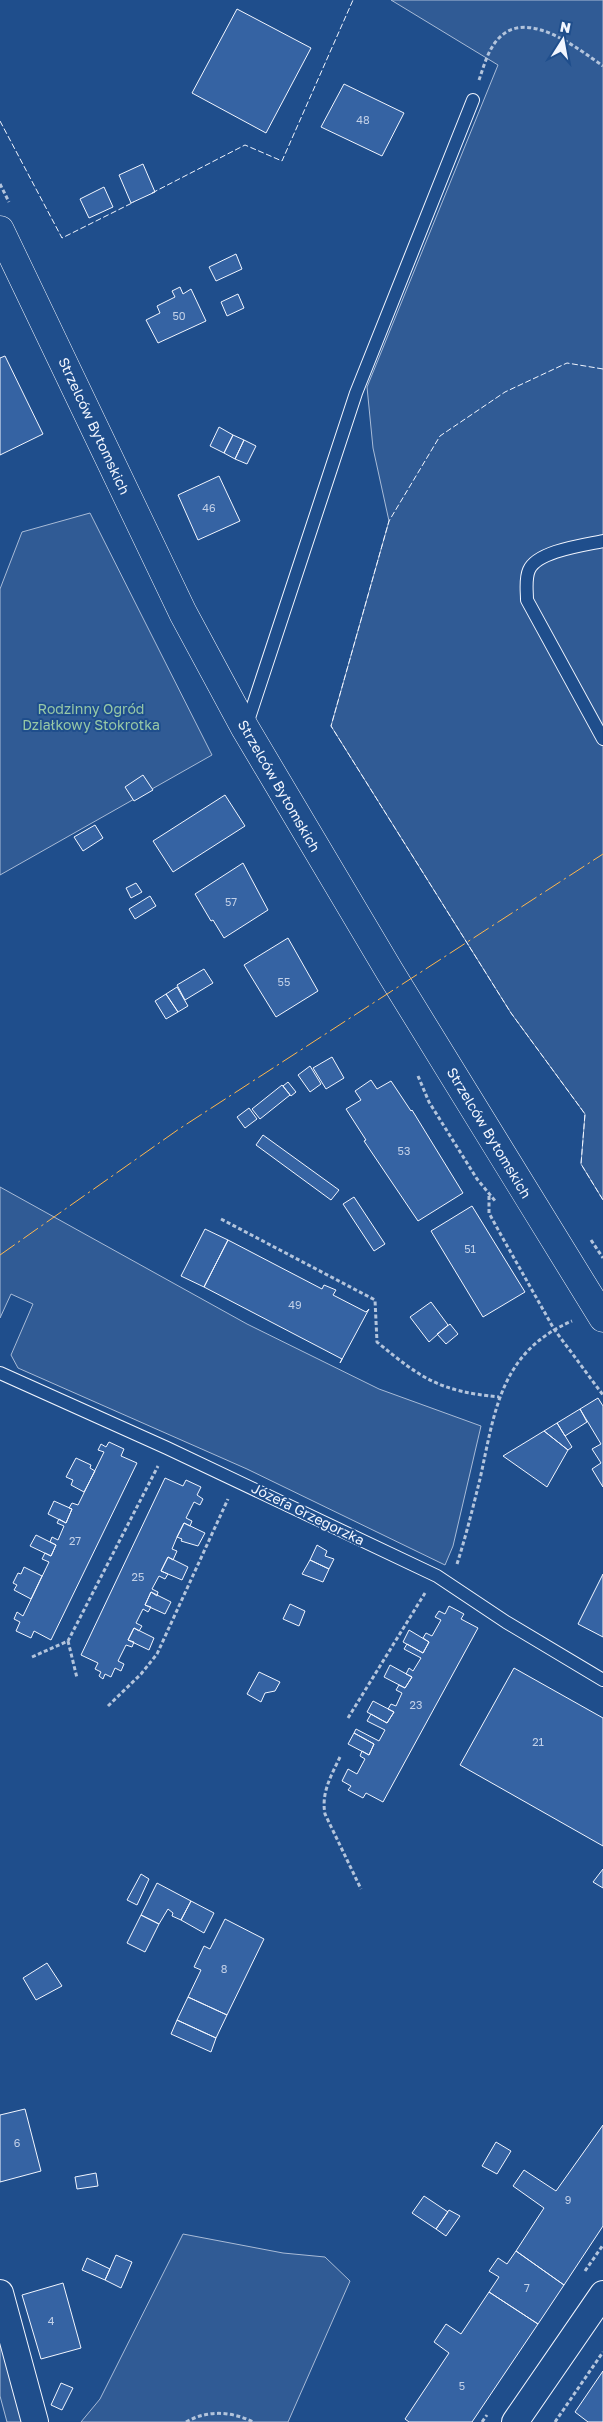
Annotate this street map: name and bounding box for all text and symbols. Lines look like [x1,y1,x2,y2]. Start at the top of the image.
north arrow [538,15,588,65]
text: N [559,17,572,36]
house number: 48 [356,113,370,126]
house number: 50 [172,309,186,322]
street label: Strzelców Bytomskich [55,354,134,497]
house number: 46 [202,501,216,514]
park label: Rodzinny Ogród Działkowy Stokrotka [22,700,160,733]
street label: Strzelców Bytomskich [235,717,324,855]
house number: 57 [225,895,237,908]
house number: 55 [278,975,290,988]
street label: Strzelców Bytomskich [444,1064,535,1201]
house number: 53 [398,1144,410,1157]
house number: 51 [464,1242,476,1255]
house number: 49 [288,1298,302,1311]
street label: Józefa Grzegorzka [249,1479,368,1548]
house number: 27 [69,1534,81,1547]
house number: 25 [132,1570,144,1583]
house number: 23 [410,1698,422,1711]
house number: 21 [532,1735,544,1748]
house number: 8 [221,1962,228,1975]
house number: 6 [14,2136,21,2149]
house number: 9 [565,2193,571,2206]
house number: 7 [524,2281,530,2294]
house number: 4 [48,2314,55,2327]
house number: 5 [459,2379,465,2392]

